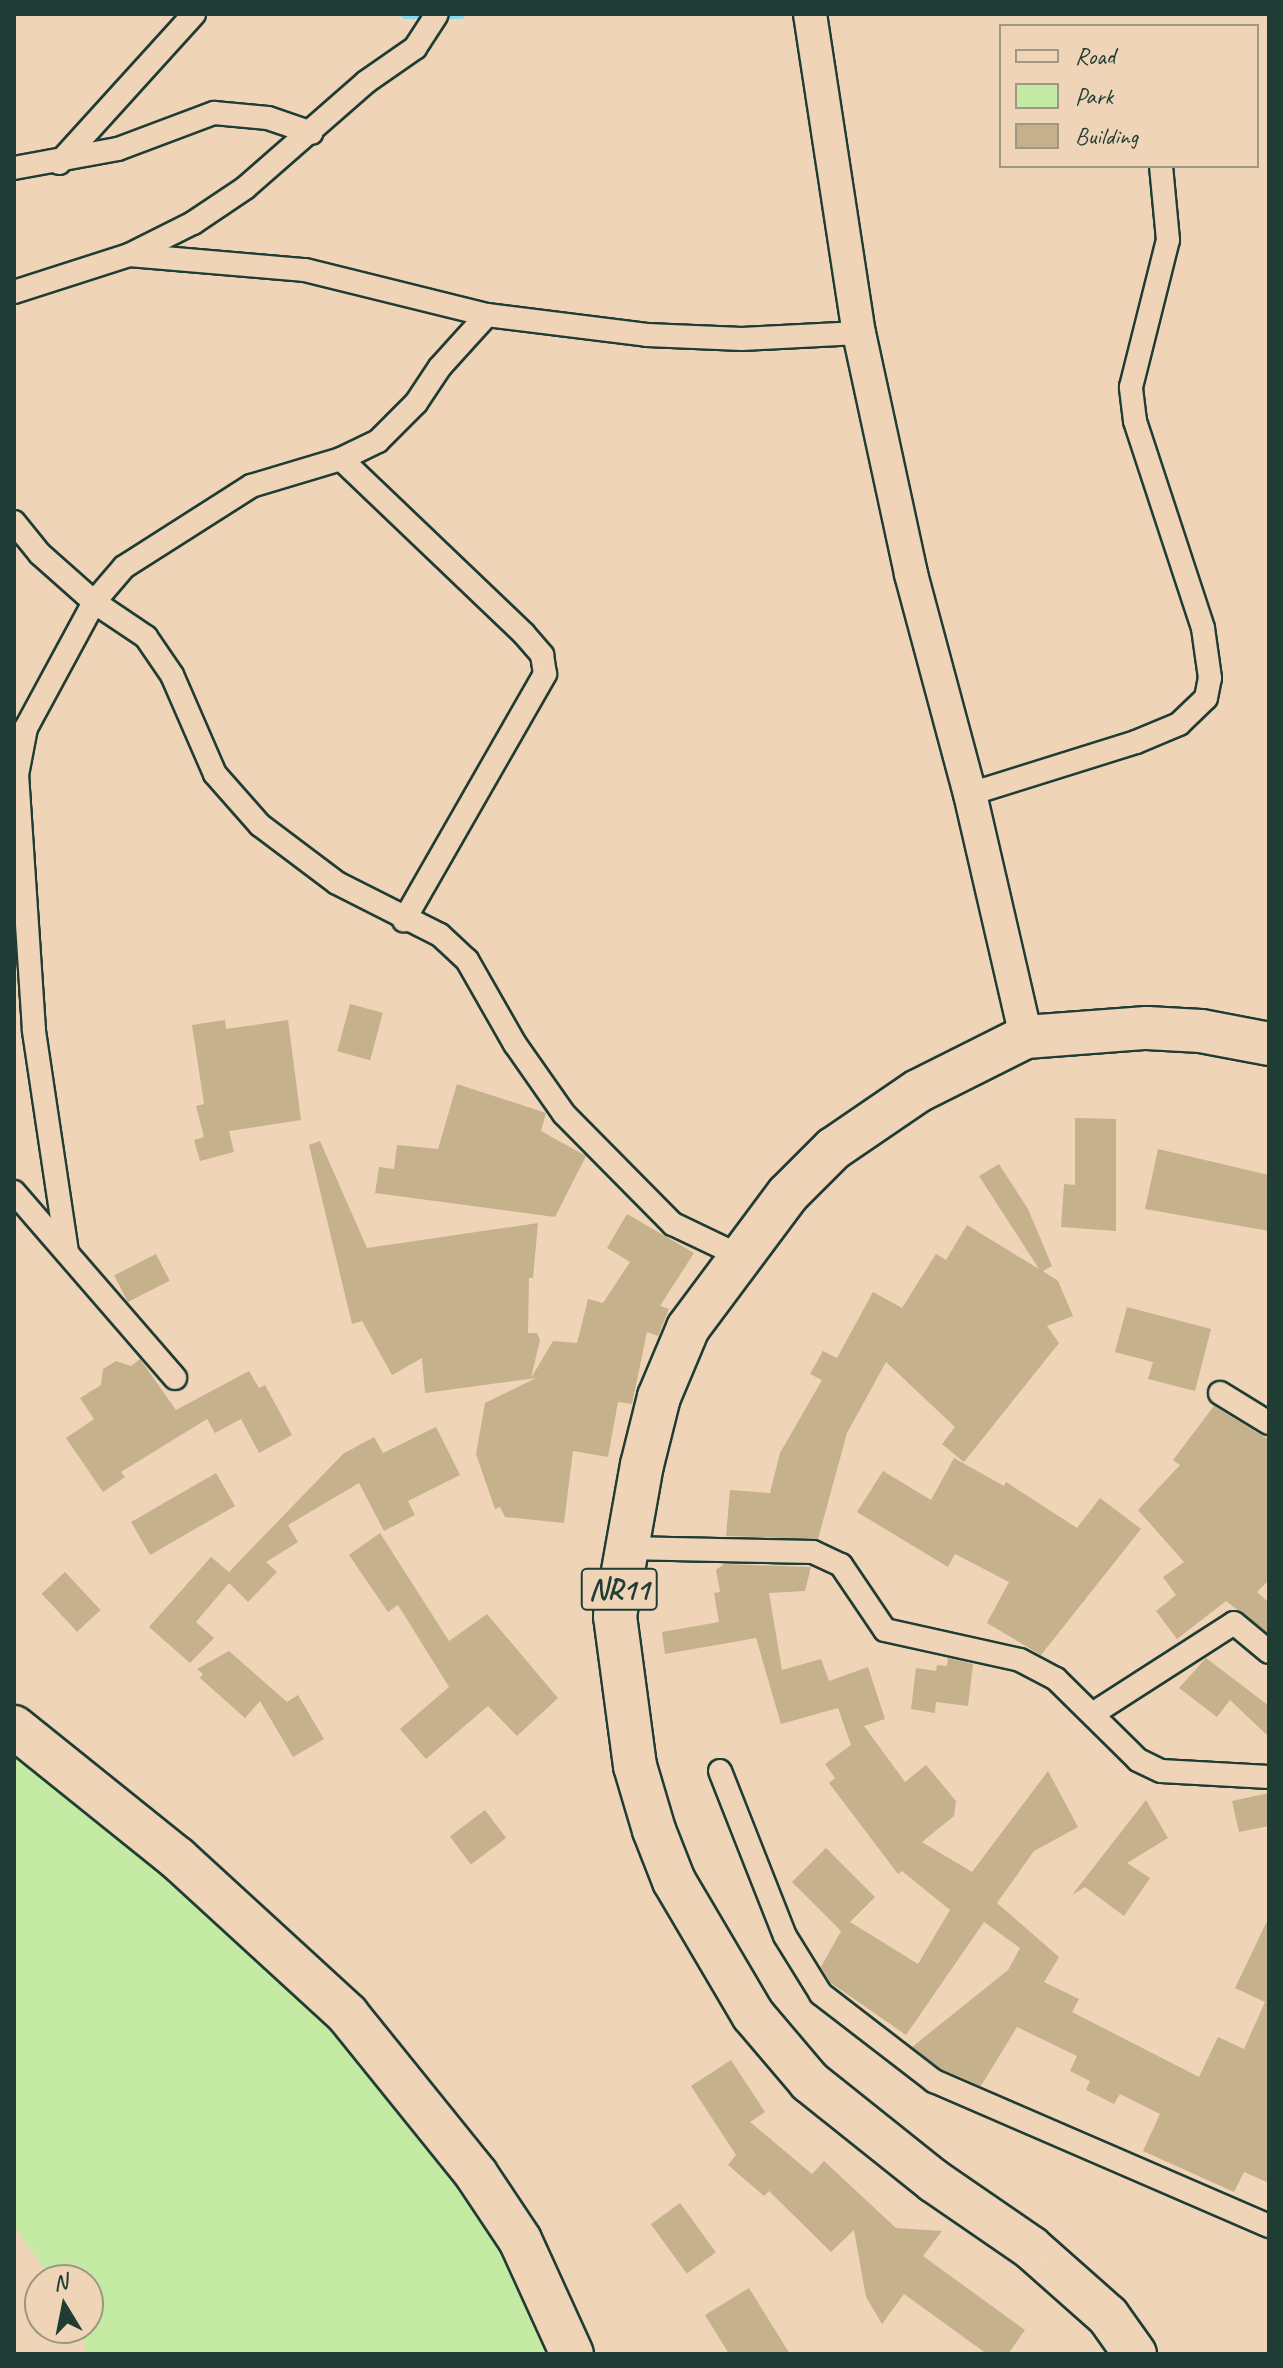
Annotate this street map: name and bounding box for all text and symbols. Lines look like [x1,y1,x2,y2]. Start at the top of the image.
legend [999,24,1259,168]
text: Road [1075,41,1115,71]
text: Park [1075,81,1113,111]
text: Building [1075,121,1138,151]
road number: NR11 [579,1563,659,1615]
north arrow [24,2264,104,2344]
text: N [51,2267,69,2297]

